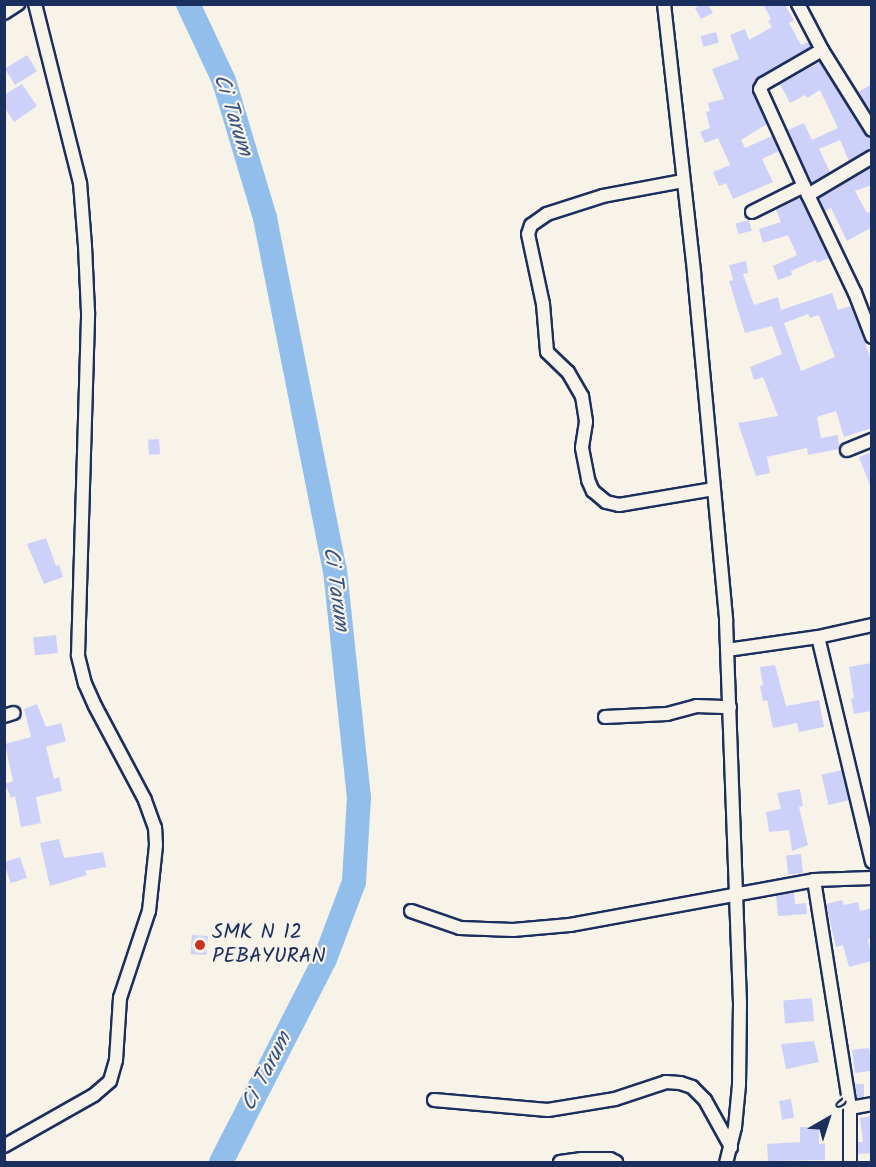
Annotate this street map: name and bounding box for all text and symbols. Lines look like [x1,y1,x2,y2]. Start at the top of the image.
water label: Ci Tarum [206,71,258,159]
water label: Ci Tarum [316,545,354,633]
place label: SMK N 12 PEBAYURAN [212,920,326,970]
marker: SMK N 12 PEBAYURAN [193,938,207,952]
water label: Ci Tarum [236,1028,298,1116]
north arrow [798,1089,858,1149]
text: U [828,1092,851,1117]

